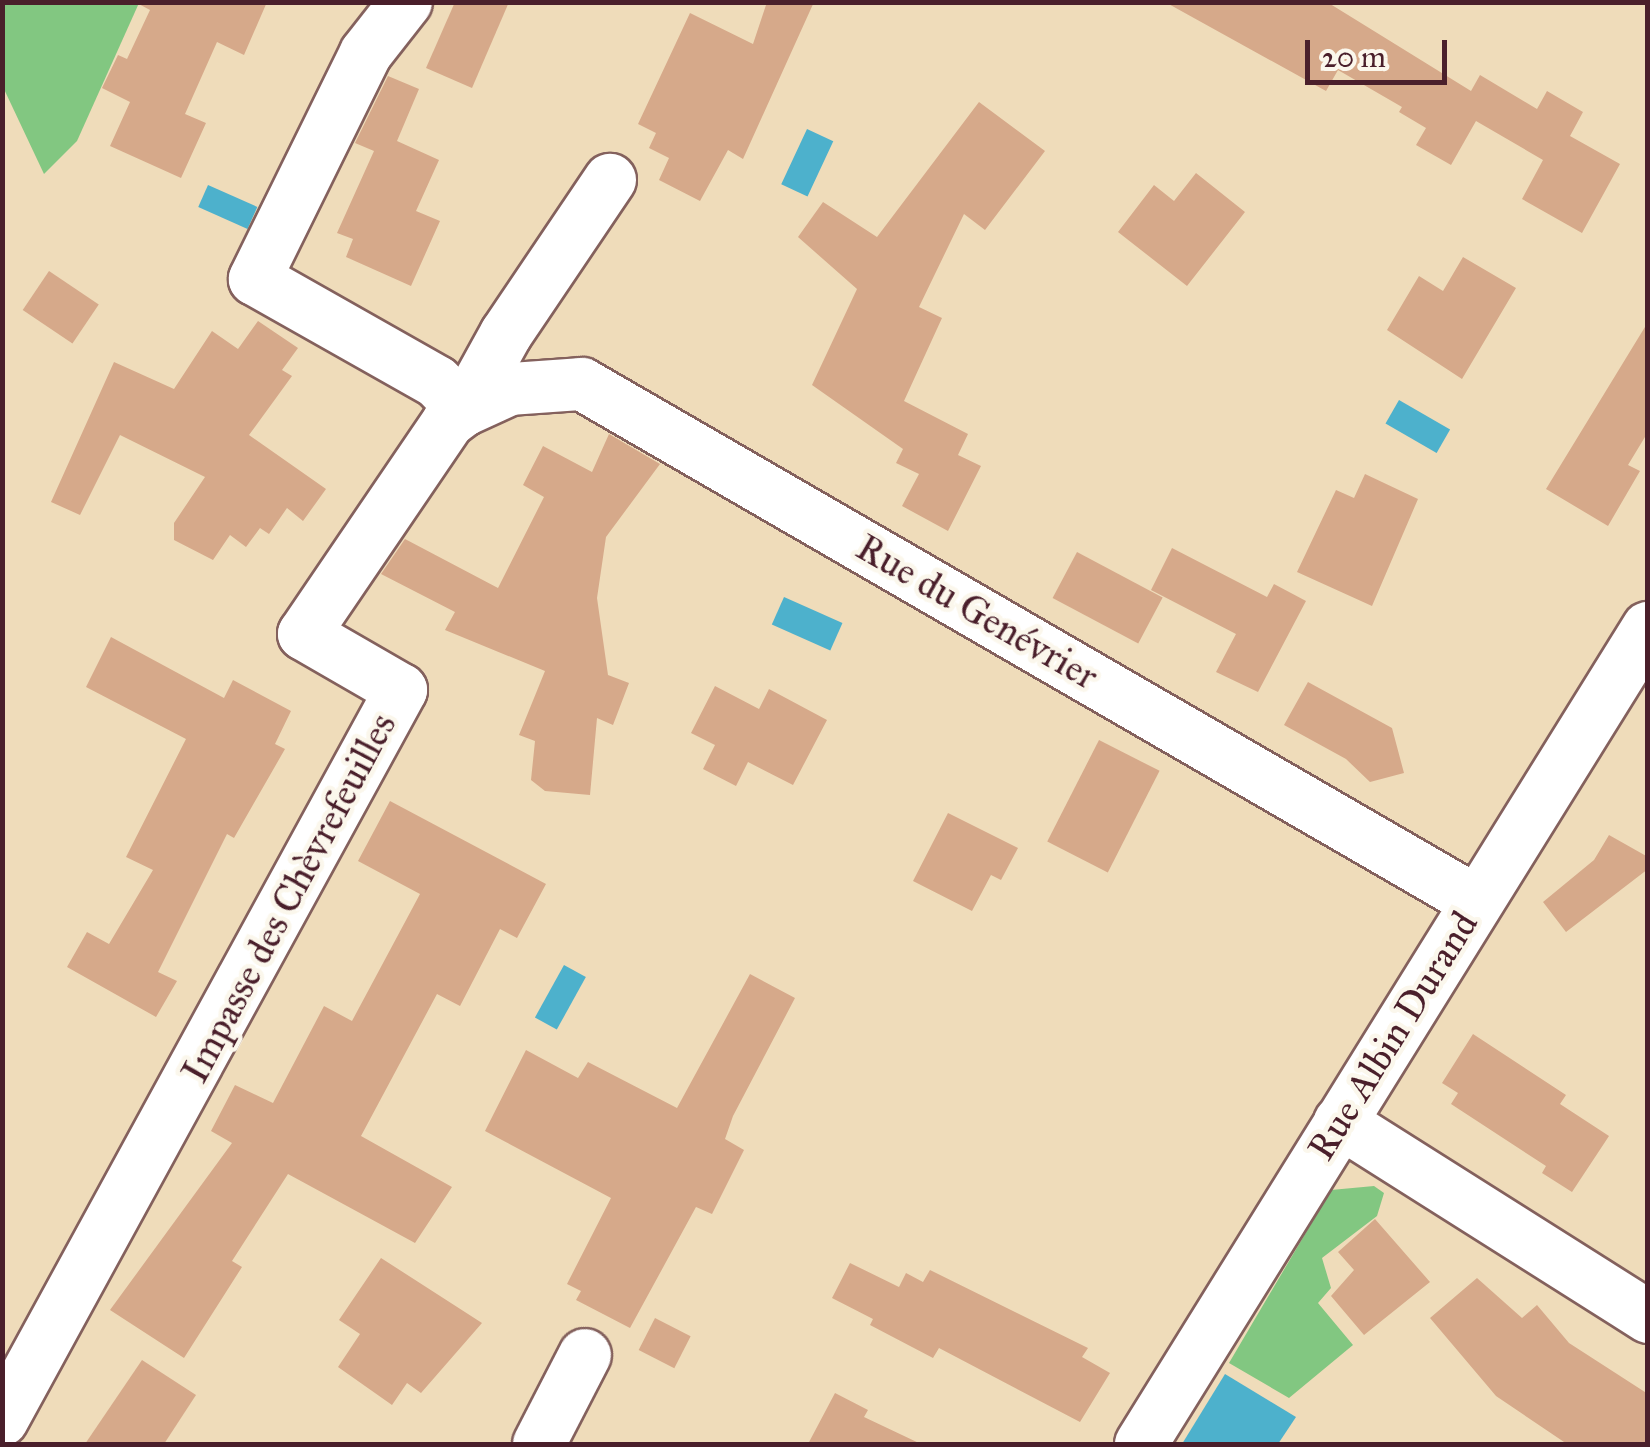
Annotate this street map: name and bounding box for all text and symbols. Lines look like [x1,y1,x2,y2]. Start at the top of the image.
scale bar [1310,20,1452,82]
text: 20 m [1322,39,1386,75]
street label: Rue du Genévrier [848,525,1106,699]
street label: Impasse des Chèvrefeuilles [172,705,406,1091]
street label: Rue Albin Durand [1298,903,1488,1169]

